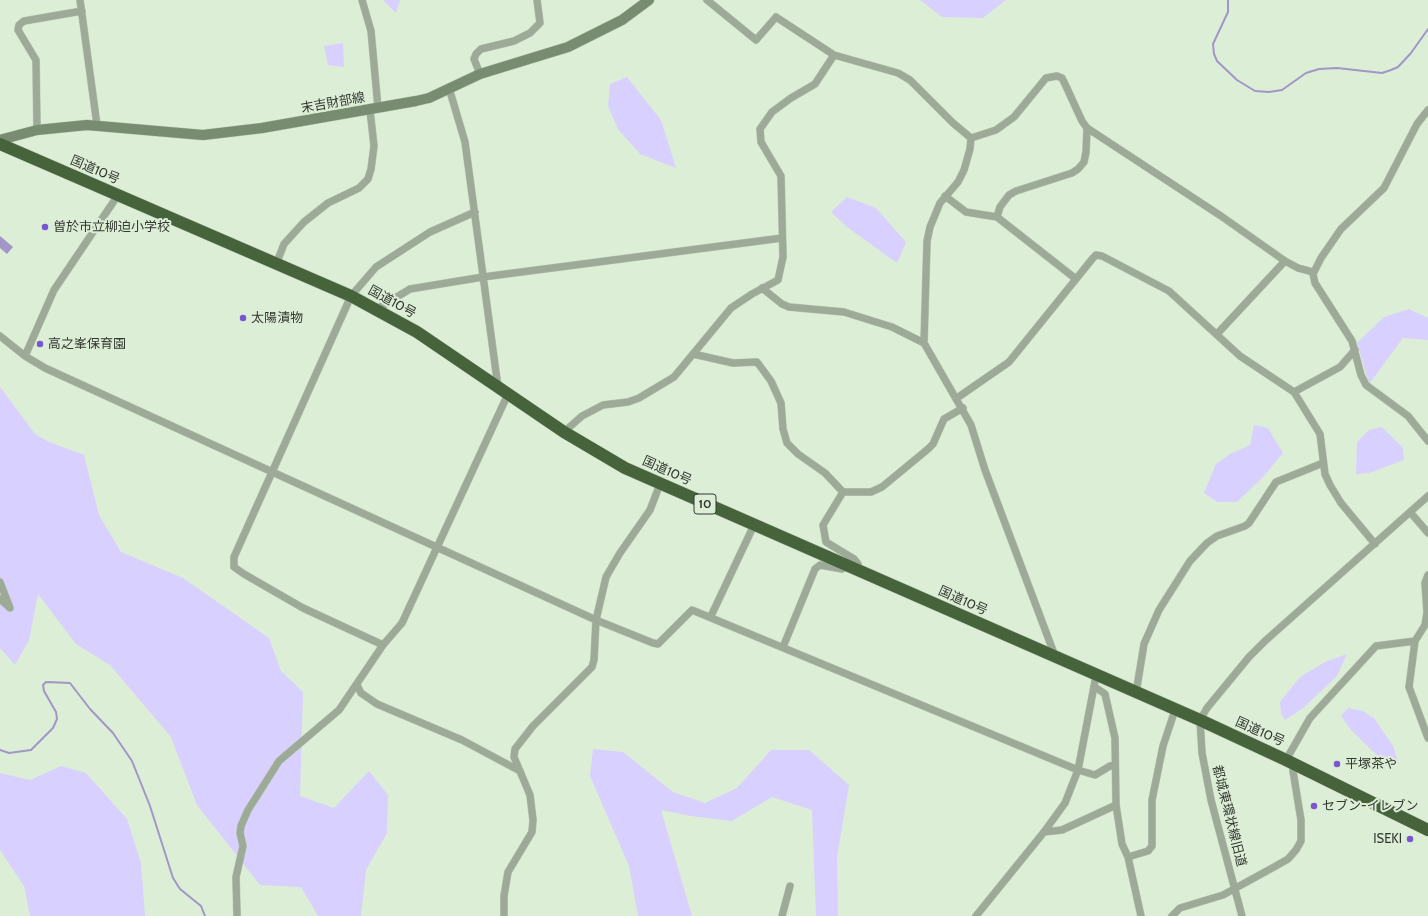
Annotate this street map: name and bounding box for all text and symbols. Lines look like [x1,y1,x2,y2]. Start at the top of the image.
street label: 末吉財部線 [300,90,366,116]
street label: 国道10号 [68,153,122,187]
place label: 曽於市立柳迫小学校 [53,219,170,235]
marker: 曽於市立柳迫小学校 [40,222,50,232]
street label: 国道10号 [365,282,419,322]
place label: 太陽漬物 [251,310,303,326]
marker: 太陽漬物 [238,313,248,323]
place label: 高之峯保育園 [48,336,126,352]
marker: 高之峯保育園 [35,339,45,349]
street label: 国道10号 [640,453,694,489]
road number: 10 [694,494,716,514]
street label: 国道10号 [936,583,990,619]
street label: 国道10号 [1233,714,1287,750]
place label: 平塚茶や [1345,756,1397,772]
marker: 平塚茶や [1332,759,1342,769]
street label: 都城東環状線旧道 [1209,764,1249,868]
place label: セブン-イレブン [1322,798,1419,814]
marker: セブン-イレブン [1309,801,1319,811]
place label: ISEKI [1373,831,1402,847]
marker: ISEKI [1405,834,1415,844]

